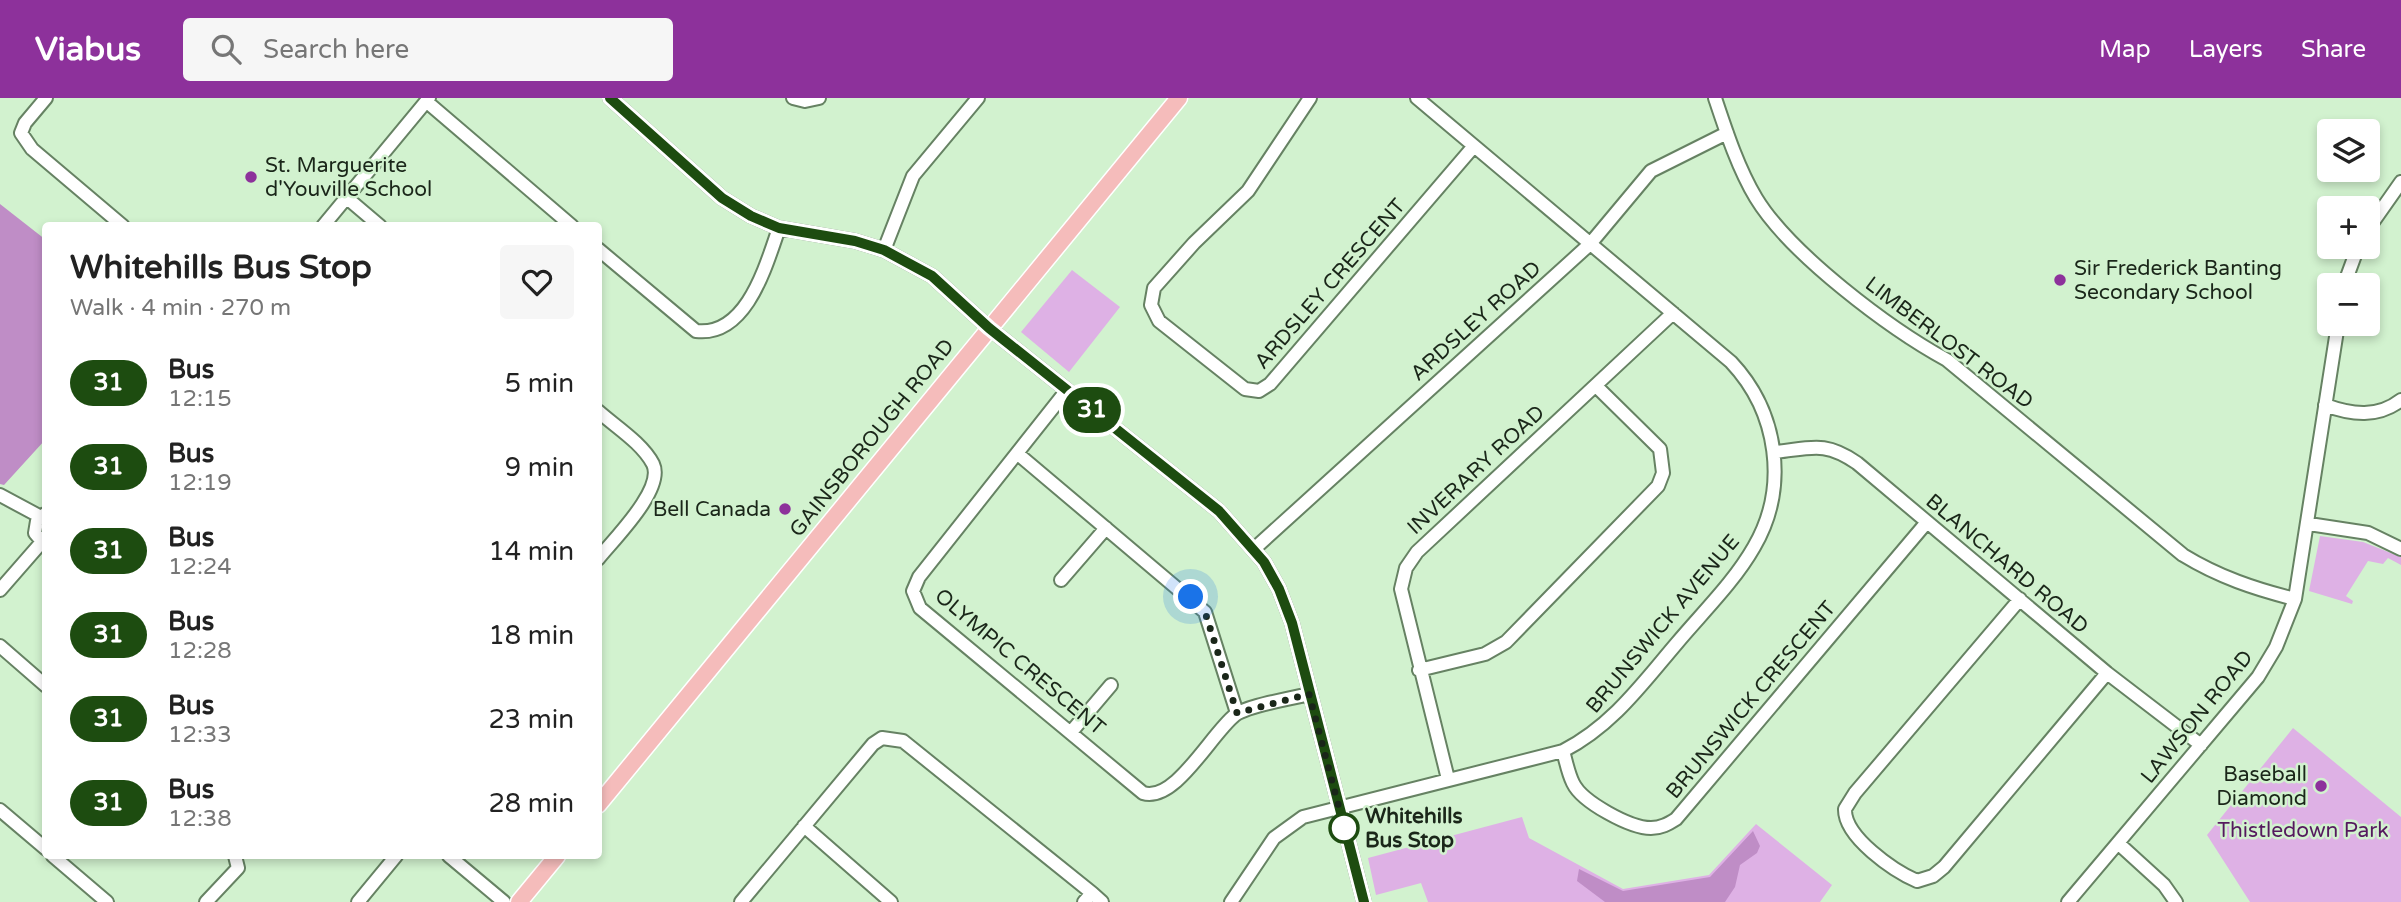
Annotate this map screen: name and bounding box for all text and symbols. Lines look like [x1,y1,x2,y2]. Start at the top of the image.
search box [183,18,673,81]
text: Viabus [35,30,141,69]
icon: search [207,30,245,68]
text: Search here [263,34,409,65]
text: Map [2099,35,2151,64]
text: Layers [2189,35,2263,64]
text: Share [2301,35,2366,64]
map controls [2317,119,2380,336]
button: layers [2317,119,2380,182]
place label: St. Marguerite d'Youville School [265,153,432,202]
marker: St. Marguerite d'Youville School [243,169,259,185]
street label: ARDSLEY CRESCENT [1249,194,1411,374]
button: + [2317,196,2380,259]
button: heart [500,245,574,319]
text: Whitehills Bus Stop [70,248,372,287]
street label: ARDSLEY ROAD [1406,256,1546,386]
place label: Sir Frederick Banting Secondary School [2074,256,2282,305]
street label: LIMBERLOST ROAD [1860,272,2038,414]
marker: Sir Frederick Banting Secondary School [2052,272,2068,288]
button: − [2317,273,2380,336]
text: Walk · 4 min · 270 m [70,294,291,322]
street label: GAINSBOROUGH ROAD [784,334,960,542]
text: Bus [168,354,214,385]
text: 31 [93,368,124,397]
text: 5 min [505,368,574,399]
text: 12:15 [168,385,232,413]
line badge: 31 [1060,387,1124,433]
text: 31 [1077,395,1107,424]
street label: INVERARY ROAD [1402,400,1550,540]
text: Bus [168,438,214,469]
text: 31 [93,452,124,481]
text: 9 min [505,452,574,483]
text: 12:19 [168,469,232,497]
street label: BLANCHARD ROAD [1921,489,2093,639]
place label: Bell Canada [653,497,771,522]
marker: Bell Canada [777,501,793,517]
text: Bus [168,522,214,553]
street label: BRUNSWICK AVENUE [1581,530,1745,718]
text: 31 [93,536,124,565]
text: 14 min [488,536,574,567]
text: 12:24 [168,553,232,581]
your location [1173,579,1208,614]
street label: OLYMPIC CRESCENT [930,583,1110,741]
street label: BRUNSWICK CRESCENT [1661,596,1841,804]
text: Bus [168,606,214,637]
text: 31 [93,620,124,649]
text: 18 min [488,620,574,651]
text: 12:28 [168,637,232,665]
street label: LAWSON ROAD [2136,645,2258,789]
text: Bus [168,690,214,721]
text: 31 [93,704,124,733]
text: 23 min [488,704,574,735]
text: 12:33 [168,721,232,749]
place label: Baseball Diamond [2216,762,2307,811]
text: Bus [168,774,214,805]
marker: Baseball Diamond [2313,778,2329,794]
text: 31 [93,788,124,817]
text: 28 min [488,788,574,819]
place label: Whitehills Bus Stop [1365,804,1463,853]
text: 12:38 [168,805,232,833]
marker: Whitehills Bus Stop [1329,813,1359,843]
park label: Thistledown Park [2217,818,2389,843]

